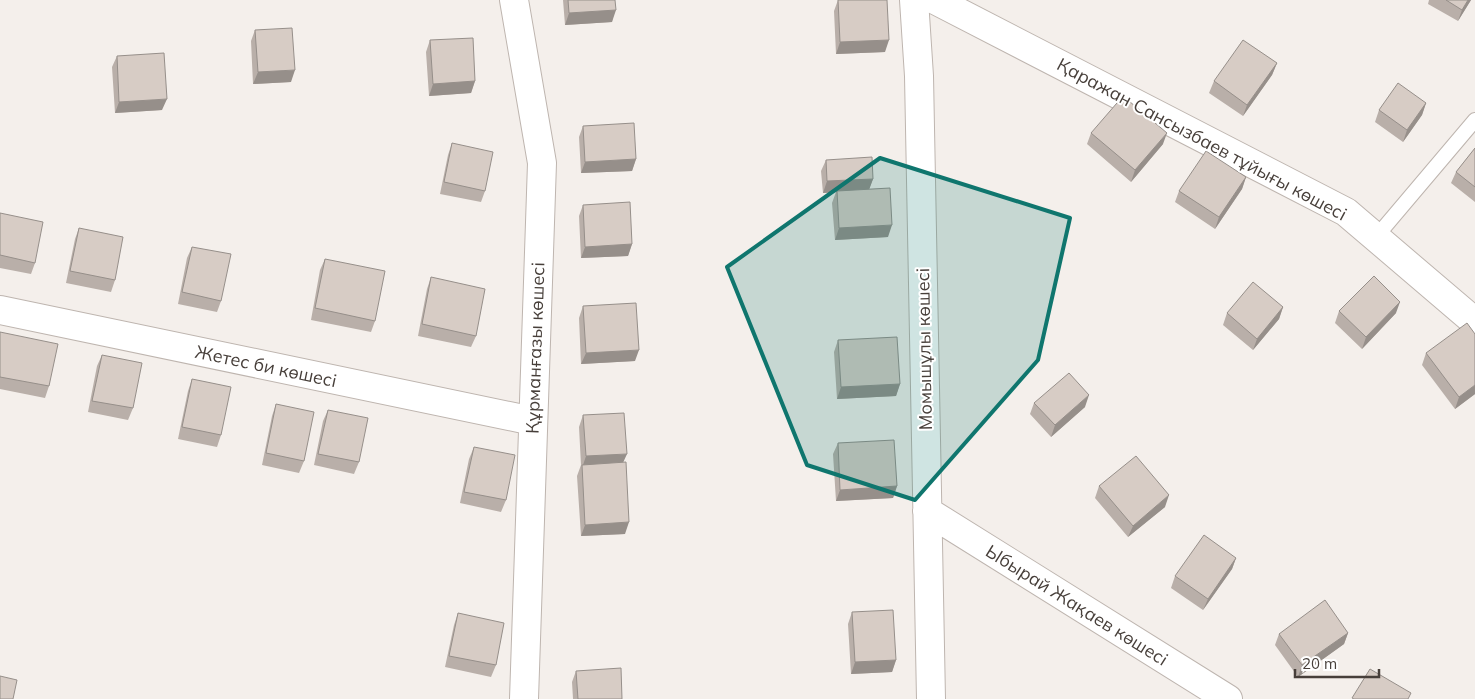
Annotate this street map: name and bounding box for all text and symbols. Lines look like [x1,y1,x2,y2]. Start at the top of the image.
street label: Қаражан Сансызбаев тұйығы көшесі [1053,53,1351,225]
street label: Құрманғазы көшесі [521,262,549,434]
street label: Момышұлы көшесі [911,268,937,430]
street label: Жетес би көшесі [193,340,339,392]
street label: Ыбырай Жақаев көшесі [982,540,1172,670]
scale bar [1295,646,1379,678]
text: 20 m [1302,654,1337,673]

